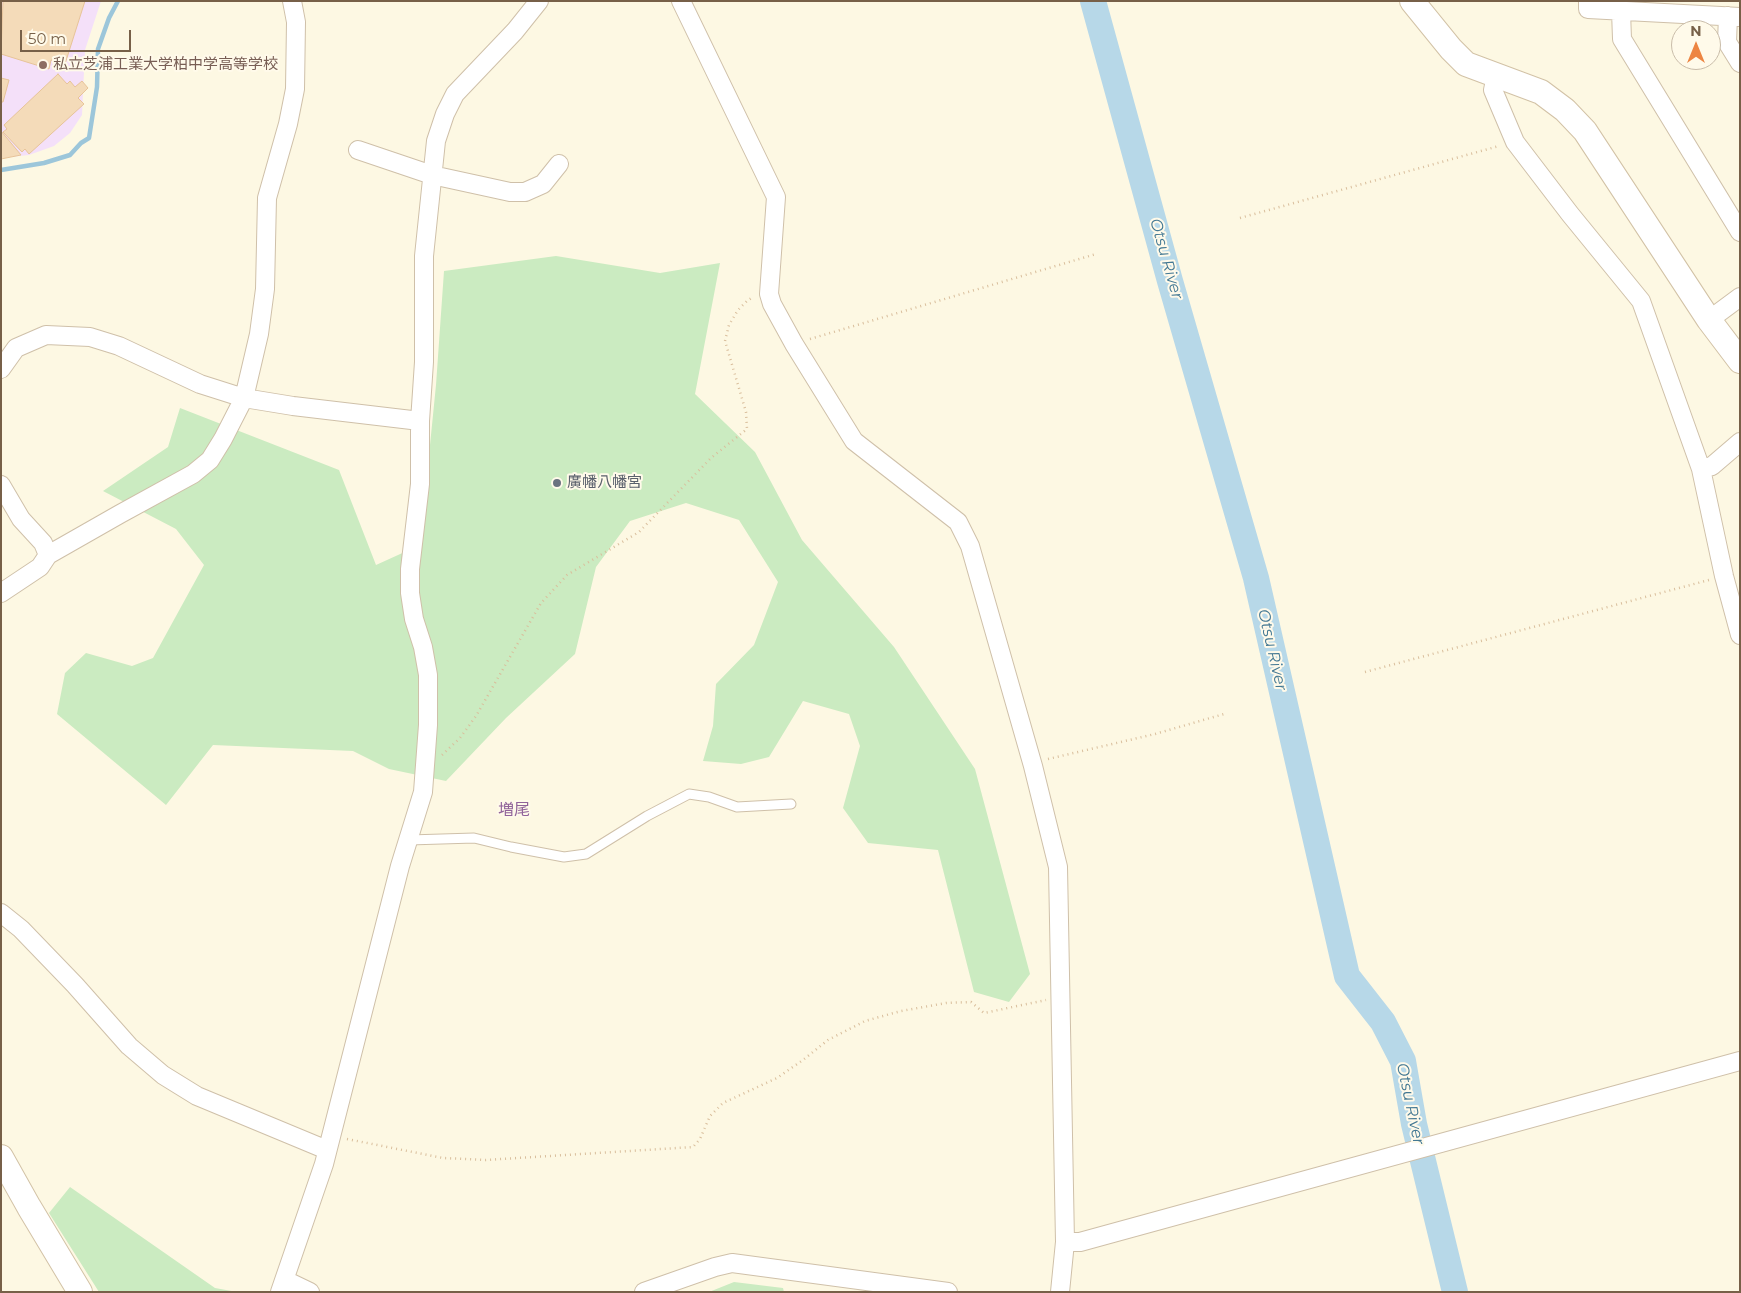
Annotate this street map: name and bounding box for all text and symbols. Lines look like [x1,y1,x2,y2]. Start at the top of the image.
scale bar [22,20,134,52]
north arrow [1671,20,1721,70]
text: N [1690,22,1702,40]
text: 50 m [28,29,66,48]
place label: 私立芝浦工業大学柏中学高等学校 [53,56,278,74]
marker: 私立芝浦工業大学柏中学高等学校 [37,59,49,71]
water label: Otsu River [1145,216,1187,302]
place label: 廣幡八幡宮 [567,474,642,492]
marker: 廣幡八幡宮 [551,477,563,489]
water label: Otsu River [1253,607,1291,693]
district label: 増尾 [498,800,530,820]
water label: Otsu River [1392,1061,1428,1147]

